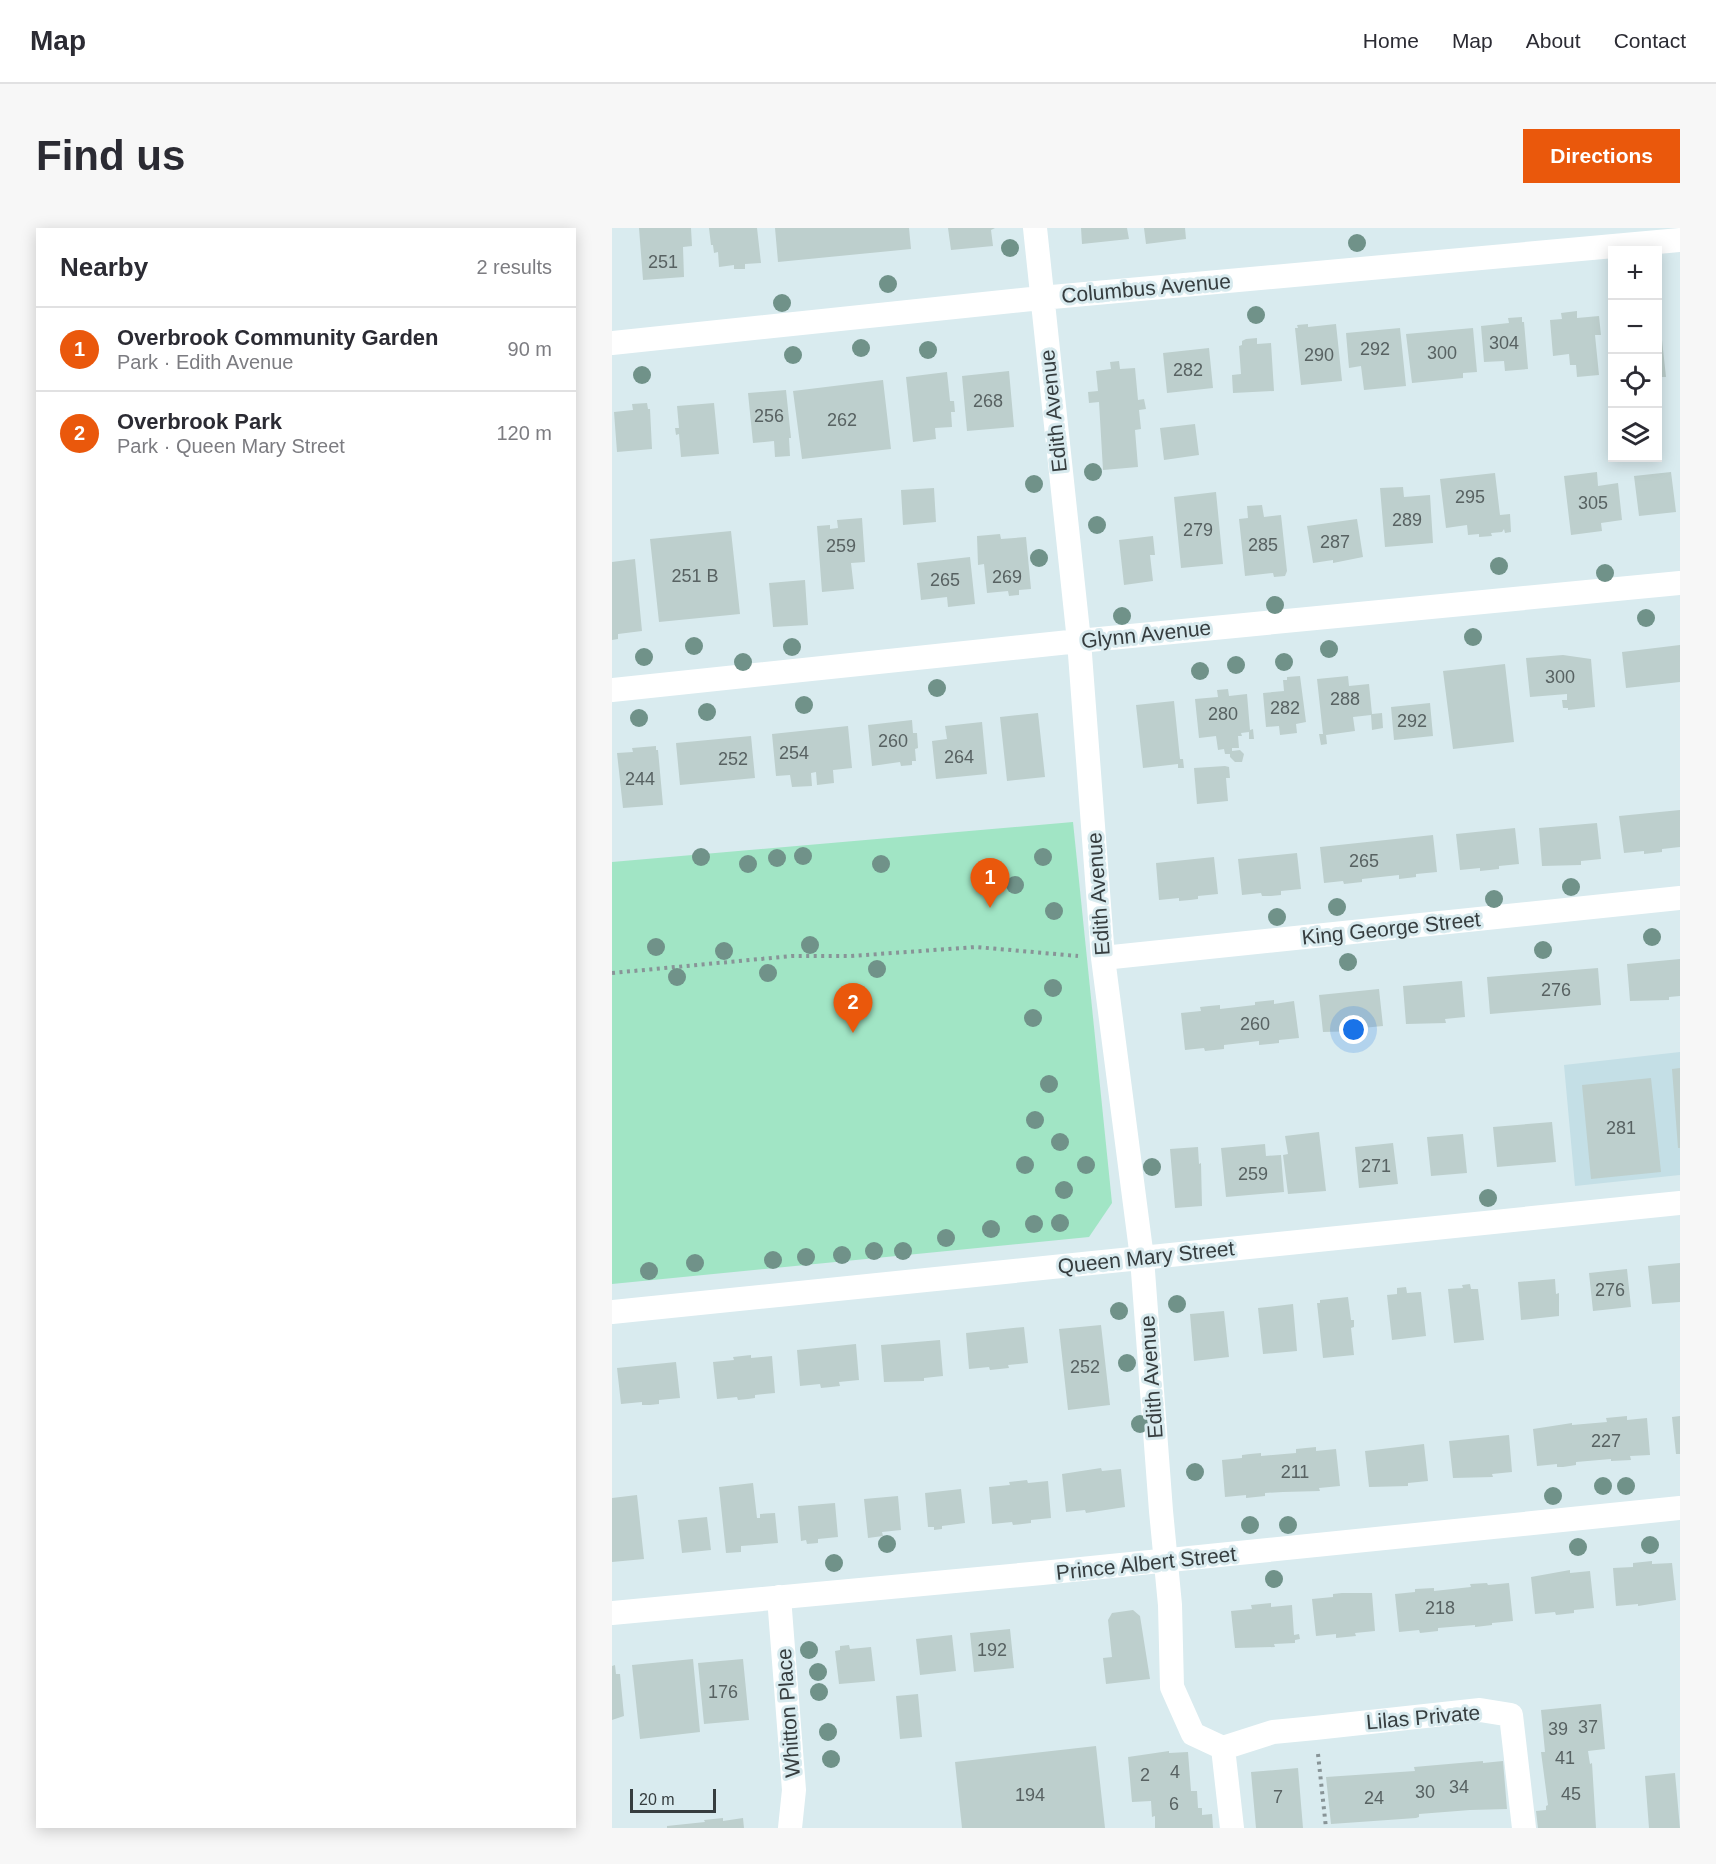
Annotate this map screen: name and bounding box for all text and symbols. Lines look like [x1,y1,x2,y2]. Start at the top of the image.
text: Map [30,25,86,56]
text: Home [1363,29,1419,52]
text: Map [1452,29,1493,52]
text: About [1526,29,1581,52]
text: Contact [1614,29,1686,52]
button: Directions [1523,129,1680,183]
text: Find us [36,132,185,179]
map controls [1608,246,1662,462]
button: + [1608,246,1662,300]
text: Nearby [60,252,148,282]
house number: 251 [648,252,678,272]
text: 2 results [476,256,552,278]
street label: Columbus Avenue [1060,269,1232,307]
button: − [1608,300,1662,354]
text: Overbrook Community Garden [117,325,439,350]
house number: 304 [1489,333,1519,353]
text: 1 [74,338,85,360]
text: 90 m [508,338,552,360]
house number: 292 [1360,339,1390,359]
house number: 300 [1427,343,1457,363]
house number: 290 [1304,345,1334,365]
street label: Edith Avenue [1035,348,1071,474]
text: Park · Edith Avenue [117,351,293,373]
button: locate [1608,354,1662,408]
house number: 282 [1173,360,1203,380]
house number: 268 [973,391,1003,411]
house number: 256 [754,406,784,426]
button: layers [1608,408,1662,462]
text: Overbrook Park [117,409,282,434]
house number: 262 [827,410,857,430]
text: 2 [74,422,85,444]
text: 120 m [496,422,552,444]
text: Park · Queen Mary Street [117,435,345,457]
house number: 295 [1455,487,1485,507]
house number: 305 [1578,493,1608,513]
house number: 289 [1392,510,1422,530]
house number: 279 [1183,520,1213,540]
house number: 287 [1320,532,1350,552]
house number: 285 [1248,535,1278,555]
house number: 259 [826,536,856,556]
house number: 251 B [671,566,719,586]
house number: 269 [992,567,1022,587]
house number: 265 [930,570,960,590]
street label: Glynn Avenue [1080,616,1212,652]
house number: 300 [1545,667,1575,687]
house number: 288 [1330,689,1360,709]
house number: 282 [1270,698,1300,718]
house number: 280 [1208,704,1238,724]
house number: 292 [1397,711,1427,731]
house number: 260 [878,731,908,751]
house number: 254 [779,743,809,763]
house number: 264 [944,747,974,767]
house number: 252 [718,749,748,769]
house number: 244 [625,769,655,789]
street label: Edith Avenue [1082,832,1114,956]
house number: 265 [1349,851,1379,871]
pin: 1 [970,858,1010,908]
street label: King George Street [1300,907,1482,949]
house number: 276 [1541,980,1571,1000]
pin: 2 [834,984,872,1033]
house number: 260 [1240,1014,1270,1034]
your location [1339,1015,1368,1044]
house number: 281 [1606,1118,1636,1138]
house number: 271 [1361,1156,1391,1176]
house number: 259 [1238,1164,1268,1184]
street label: Queen Mary Street [1057,1236,1236,1278]
house number: 276 [1595,1280,1625,1300]
street label: Edith Avenue [1135,1315,1167,1439]
house number: 252 [1070,1357,1100,1377]
house number: 227 [1591,1431,1621,1451]
house number: 211 [1281,1462,1309,1482]
street label: Prince Albert Street [1055,1542,1237,1584]
house number: 218 [1425,1598,1455,1618]
house number: 192 [977,1640,1007,1660]
street label: Whitton Place [772,1648,804,1778]
house number: 176 [708,1682,738,1702]
street label: Lilas Private [1365,1701,1481,1733]
house number: 37 [1578,1717,1598,1737]
house number: 39 [1548,1719,1568,1739]
house number: 41 [1555,1748,1575,1768]
house number: 4 [1170,1762,1180,1782]
house number: 2 [1140,1765,1150,1785]
house number: 34 [1449,1777,1469,1797]
house number: 30 [1415,1782,1435,1802]
house number: 45 [1561,1784,1581,1804]
house number: 194 [1015,1785,1045,1805]
scale bar [630,1786,716,1814]
house number: 7 [1273,1787,1283,1807]
house number: 24 [1364,1788,1384,1808]
text: 20 m [639,1791,675,1808]
house number: 6 [1169,1794,1179,1814]

